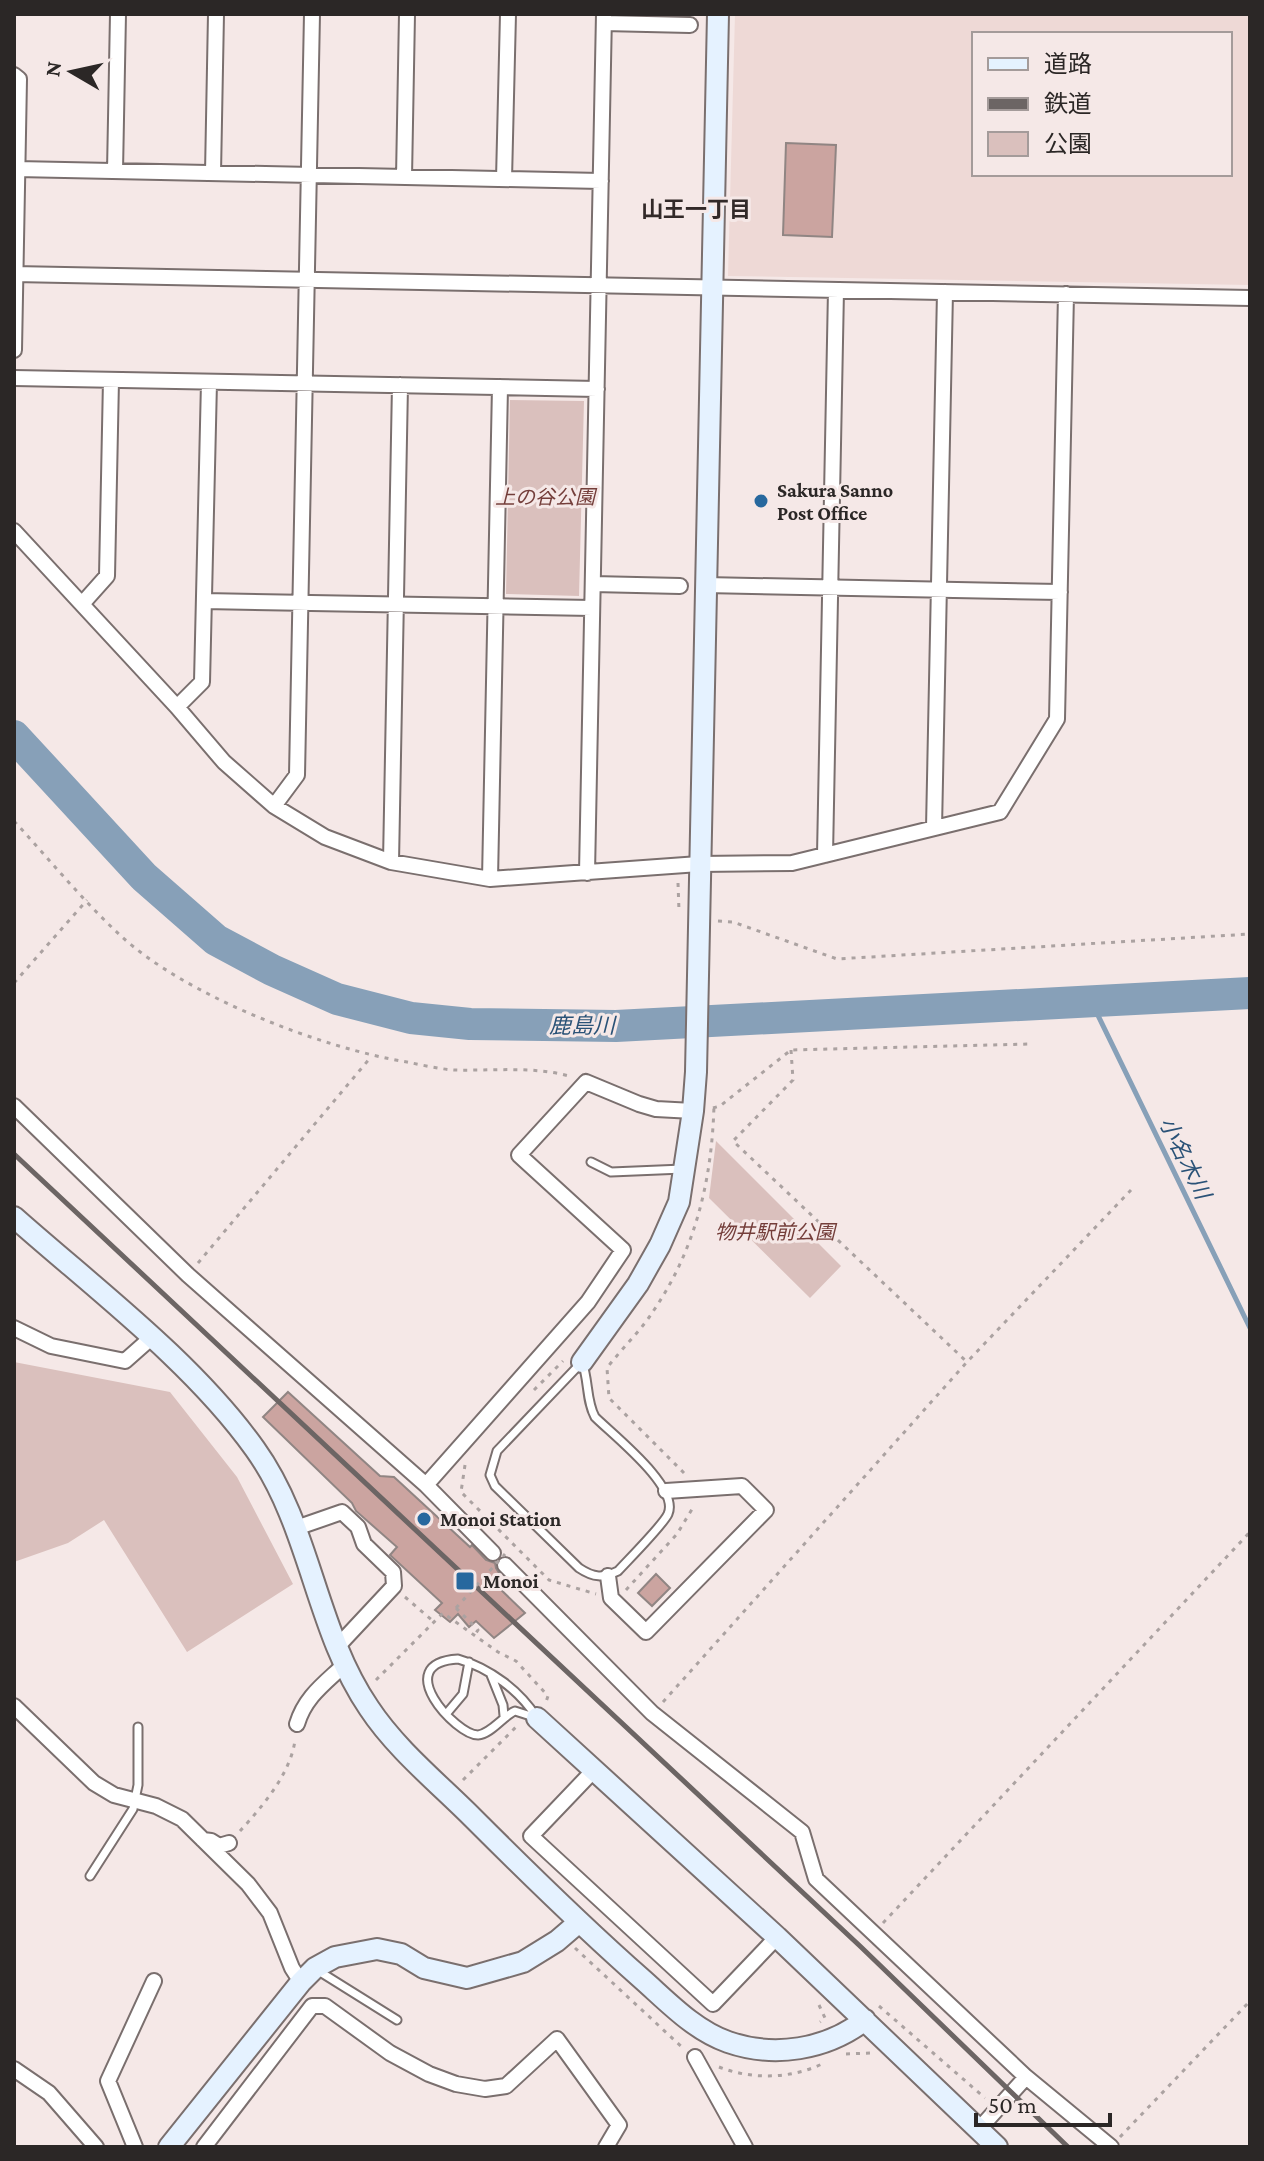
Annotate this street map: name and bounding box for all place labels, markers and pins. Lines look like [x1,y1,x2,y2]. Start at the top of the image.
place label: Sakura Sanno Post Office [777,479,893,524]
marker: Sakura Sanno Post Office [752,492,770,510]
place label: Monoi Station [440,1508,562,1530]
marker: Monoi Station [415,1510,433,1528]
marker: Monoi [454,1570,476,1592]
place label: Monoi [483,1570,539,1592]

